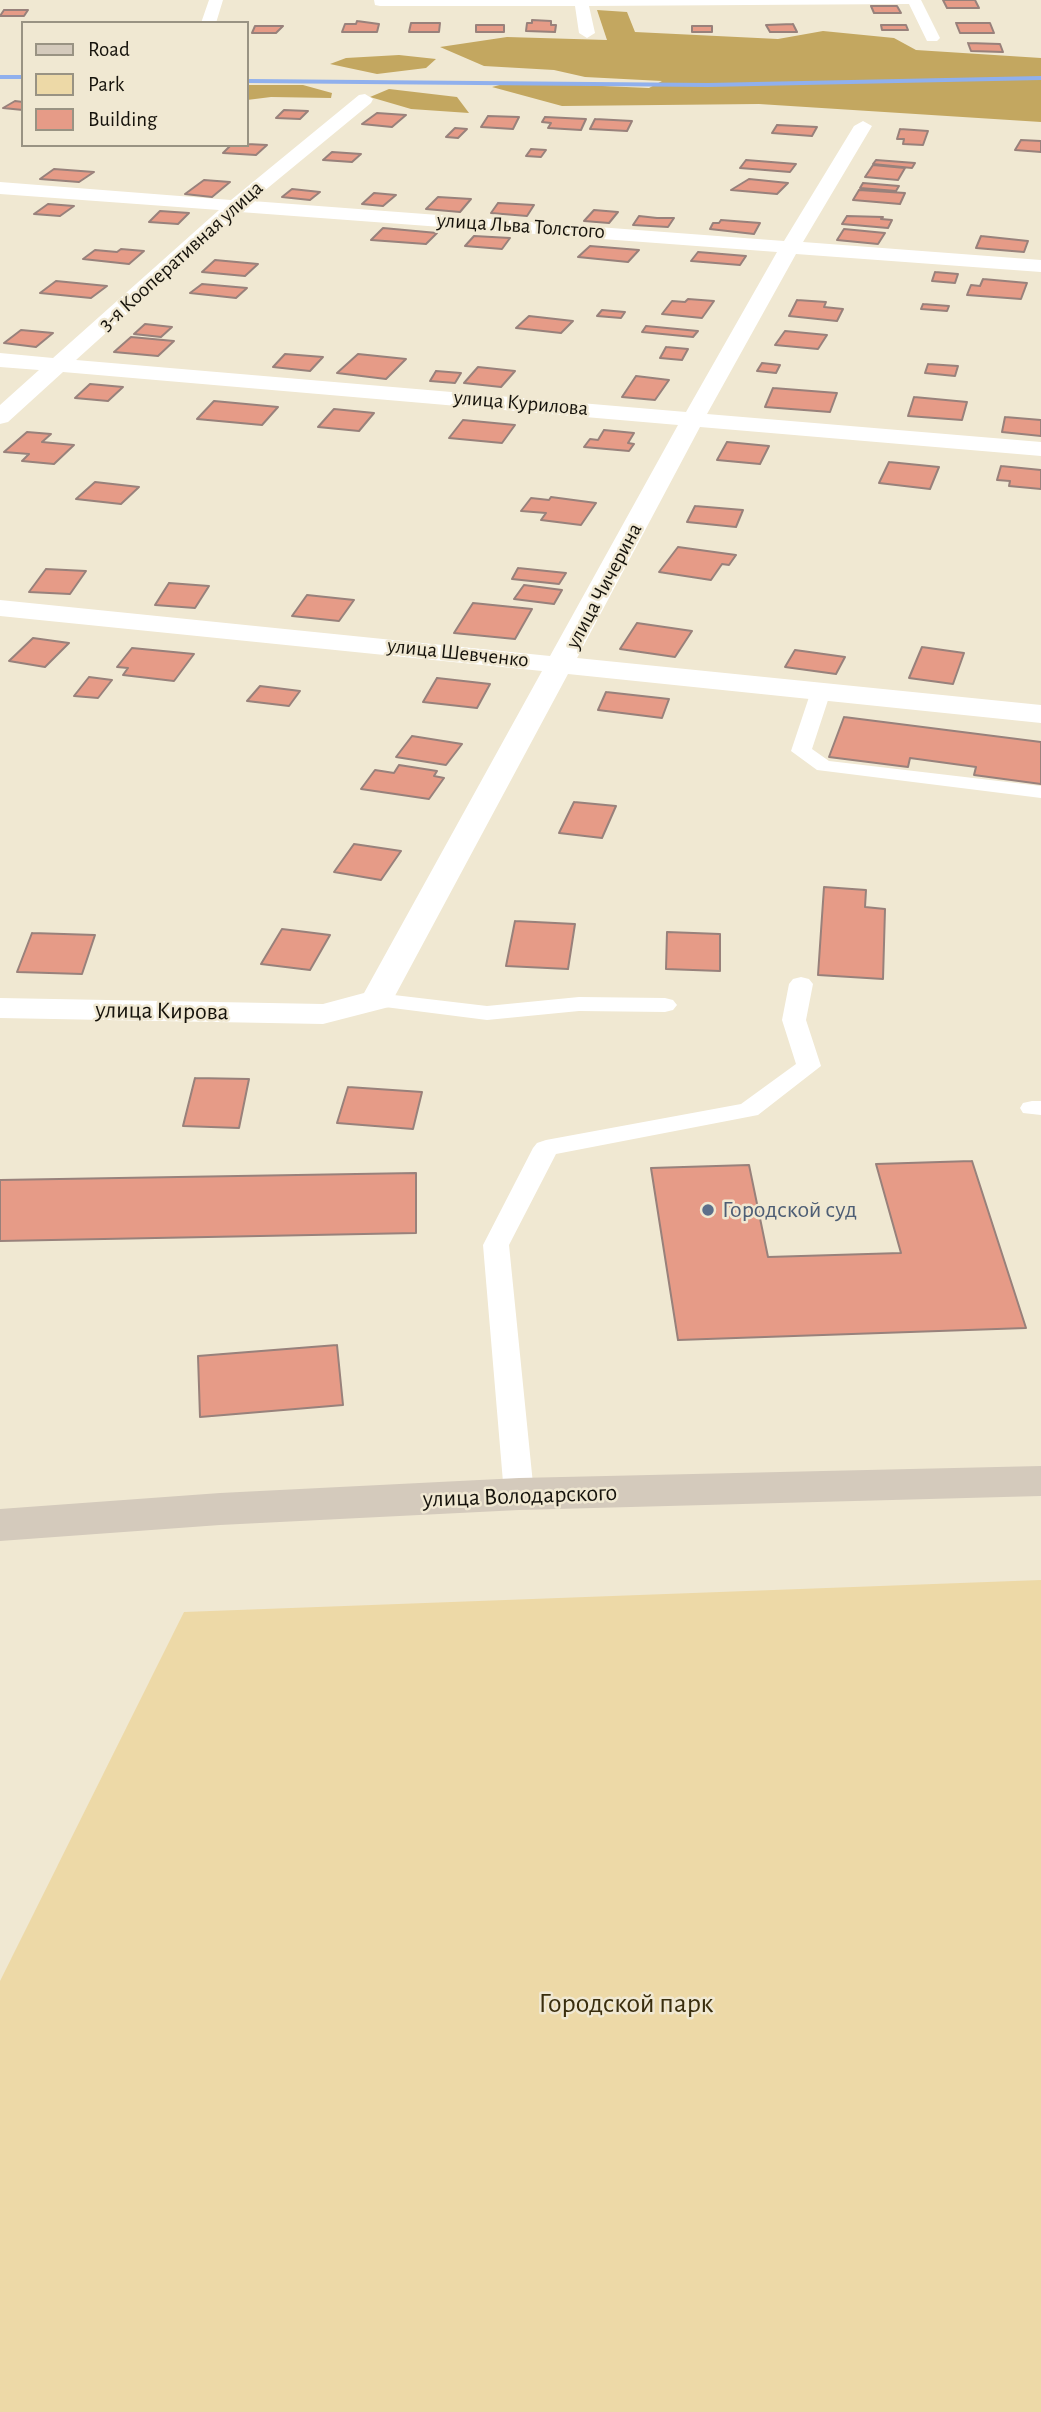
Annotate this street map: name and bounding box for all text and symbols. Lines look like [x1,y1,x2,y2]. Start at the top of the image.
legend [21,21,248,147]
text: Road [88,39,130,60]
text: Park [88,74,124,95]
text: Building [88,109,157,130]
street label: 3-я Кооперативная улица [94,176,268,336]
street label: улица Льва Толстого [436,208,606,244]
street label: улица Курилова [453,385,589,421]
street label: улица Чичерина [560,519,648,653]
street label: улица Шевченко [386,633,530,673]
street label: улица Кирова [95,995,229,1027]
place label: Городской суд [722,1196,857,1224]
marker: Городской суд [700,1202,716,1218]
street label: улица Володарского [422,1478,618,1514]
park label: Городской парк [539,1987,713,2021]

